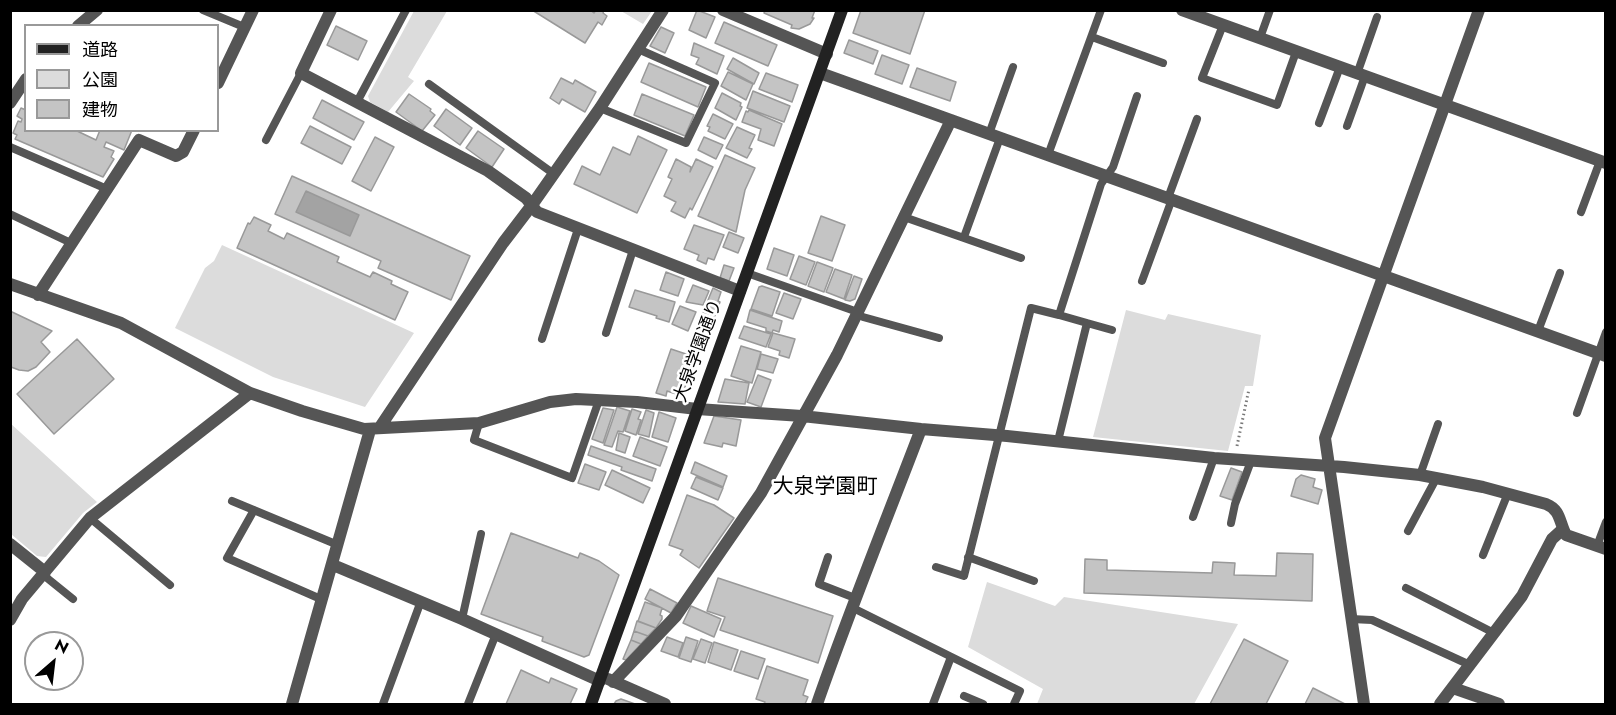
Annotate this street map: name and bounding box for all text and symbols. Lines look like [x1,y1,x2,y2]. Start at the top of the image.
legend [24,24,219,132]
text: 道路 [82,37,118,63]
text: 公園 [82,67,118,93]
text: 建物 [82,97,118,123]
street label: 大泉学園通り [670,297,728,405]
district label: 大泉学園町 [773,475,877,501]
north arrow [24,631,84,691]
text: N [51,633,73,660]

